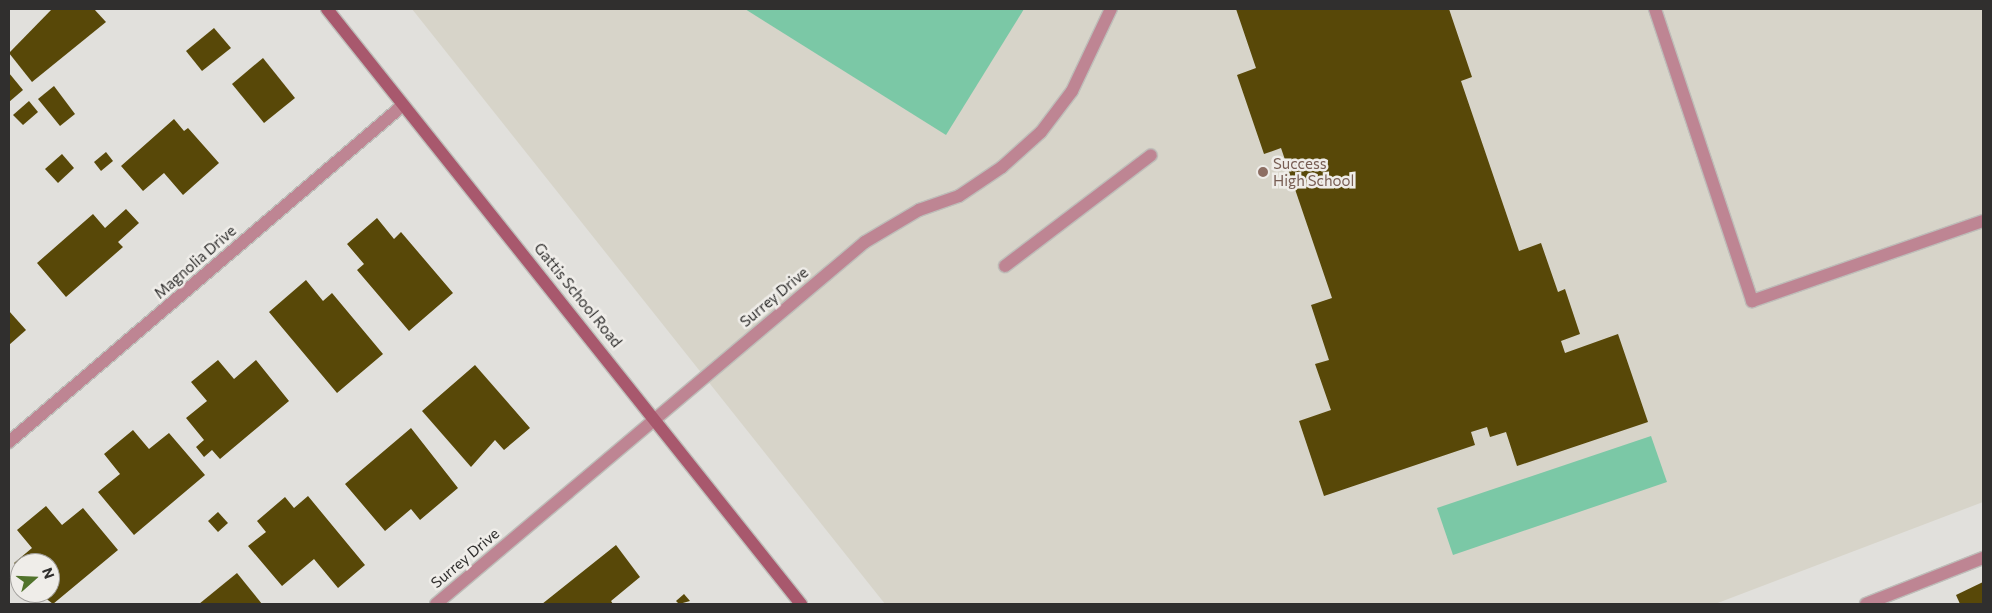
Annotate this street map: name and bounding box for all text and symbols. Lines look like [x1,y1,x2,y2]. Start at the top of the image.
place label: Success High School [1273,154,1354,189]
marker: Success High School [1257,166,1269,178]
street label: Magnolia Drive [150,222,240,302]
street label: Gattis School Road [530,239,626,351]
street label: Surrey Drive [736,263,812,331]
street label: Surrey Drive [427,524,503,592]
north arrow [10,553,60,603]
text: N [39,565,58,581]

